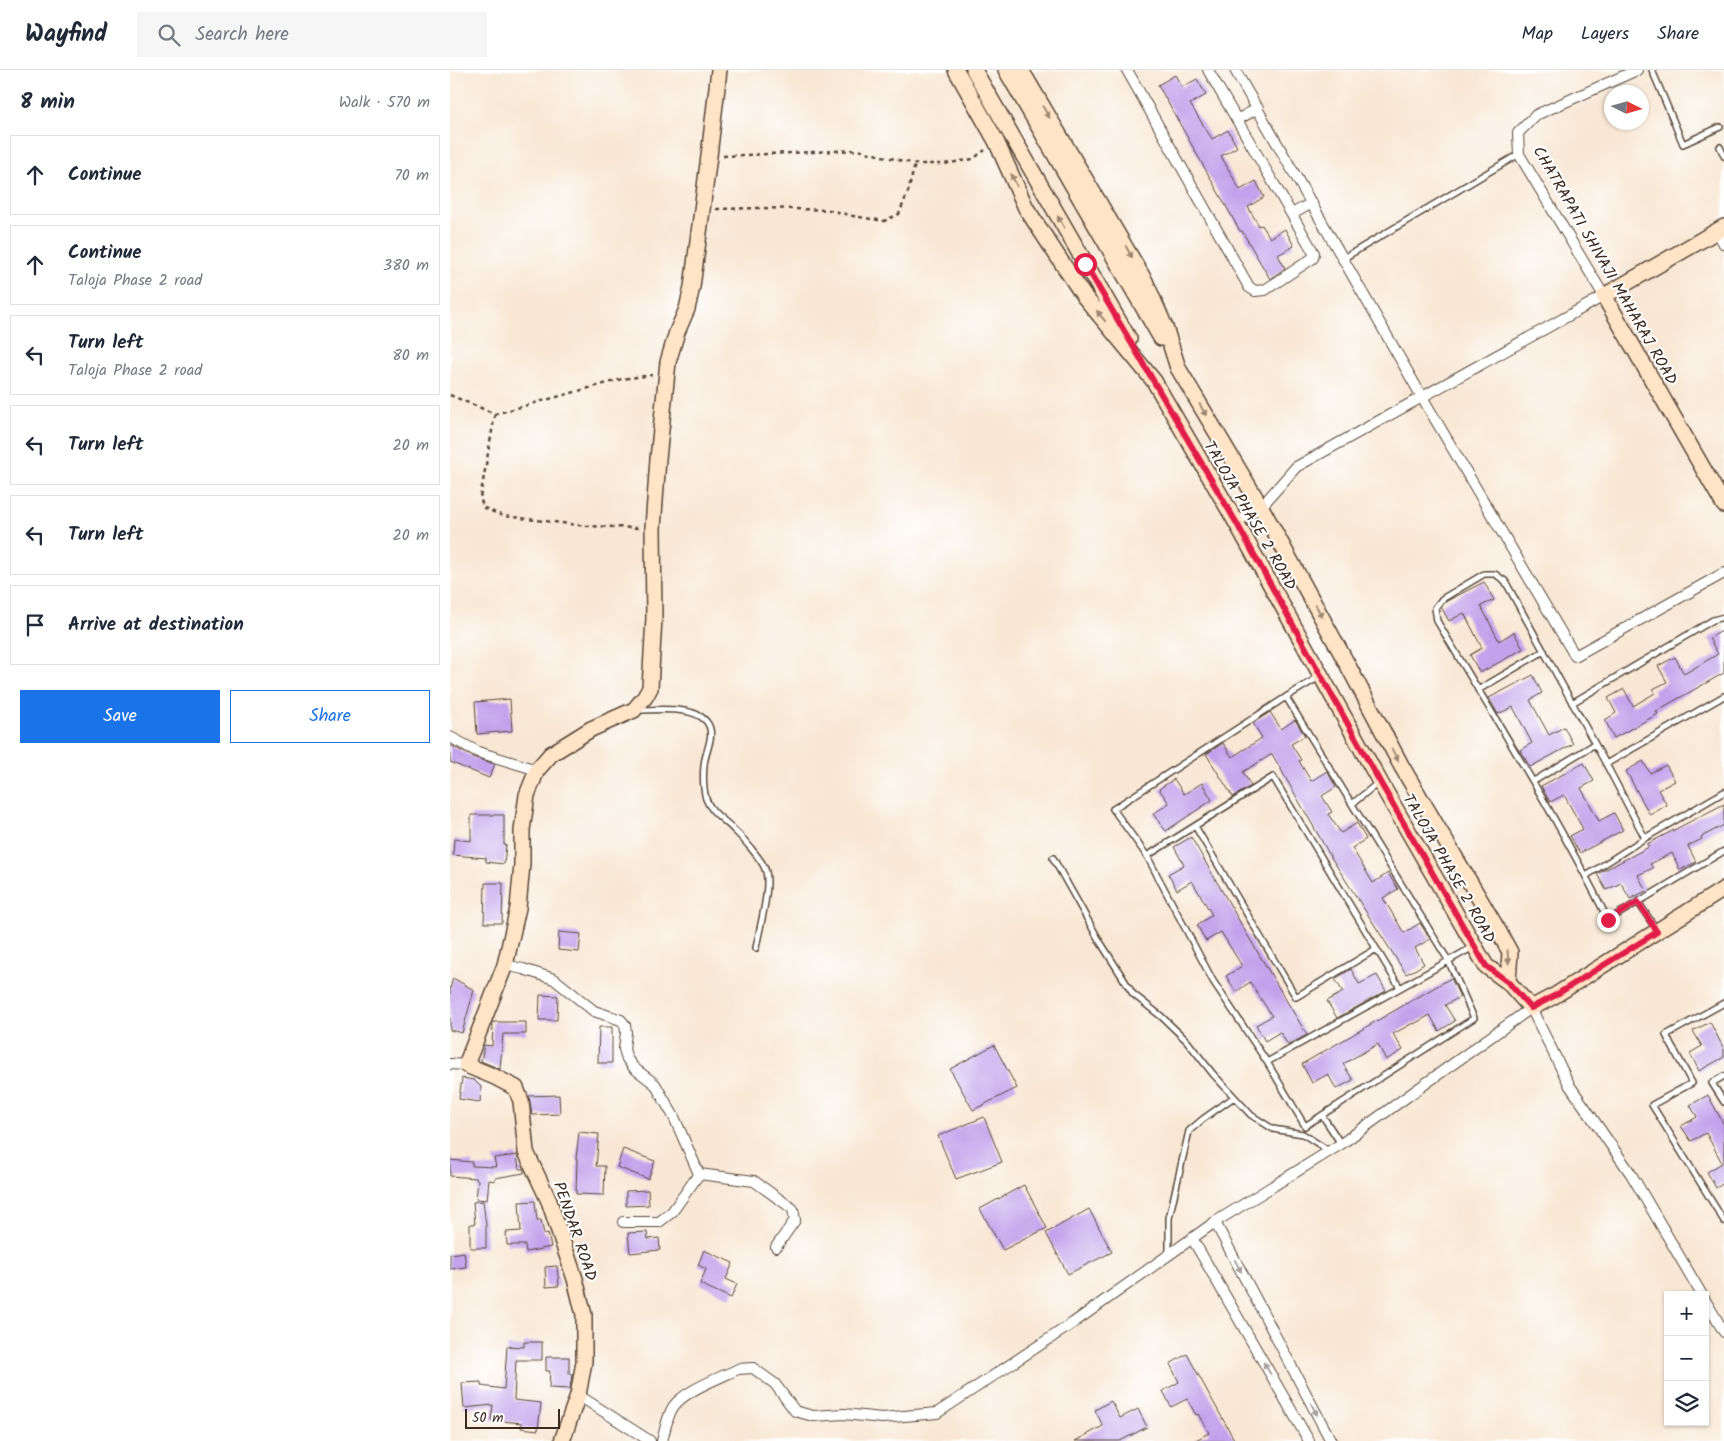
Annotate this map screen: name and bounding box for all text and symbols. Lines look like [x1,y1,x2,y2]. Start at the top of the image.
search box [137,12,487,57]
text: Wayfind [25,15,107,54]
text: Search here [195,20,289,50]
text: Map [1522,20,1553,49]
text: Layers [1581,20,1629,49]
text: Share [1657,20,1699,49]
icon: search [155,21,183,49]
north arrow [1604,85,1649,130]
text: 8 min [20,86,75,119]
text: Walk · 570 m [339,90,430,115]
one-way arrow [1042,105,1051,119]
street label: CHATRAPATI SHIVAJI MAHARAJ ROAD [1526,142,1684,390]
text: Continue [68,160,141,190]
icon: ahead [21,161,49,189]
text: 70 m [394,163,429,188]
one-way arrow [1009,173,1017,187]
one-way arrow [1057,215,1065,230]
text: Continue [68,238,141,268]
one-way arrow [1124,245,1133,259]
icon: ahead [21,251,49,279]
text: 380 m [383,253,429,278]
route start [1074,253,1097,276]
text: Taloja Phase 2 road [68,268,202,293]
one-way arrow [1095,310,1106,323]
text: Turn left [68,328,143,358]
icon: left [21,341,49,369]
text: 80 m [392,343,429,368]
text: Taloja Phase 2 road [68,358,202,383]
one-way arrow [1199,403,1208,416]
text: Turn left [68,430,143,460]
icon: left [21,431,49,459]
text: 20 m [393,433,429,458]
street label: TALOJA PHASE 2 ROAD [1197,436,1303,595]
text: Turn left [68,520,143,550]
icon: left [21,521,49,549]
text: 20 m [393,523,429,548]
one-way arrow [1314,605,1323,618]
text: Arrive at destination [68,610,244,640]
icon: arrive [21,611,49,639]
button: Save [20,690,220,743]
button: Share [230,690,430,743]
one-way arrow [1391,748,1399,762]
street label: TALOJA PHASE 2 ROAD [1396,789,1502,948]
route end [1597,909,1620,932]
one-way arrow [1505,949,1513,965]
street label: PENDAR ROAD [546,1178,603,1285]
one-way arrow [1233,1259,1242,1272]
map controls [1664,1291,1709,1426]
button: + [1664,1291,1709,1336]
button: − [1664,1336,1709,1381]
one-way arrow [1263,1361,1271,1376]
button: layers [1664,1381,1709,1426]
one-way arrow [1310,1402,1318,1416]
scale bar [465,1406,560,1429]
text: 50 m [472,1407,503,1429]

